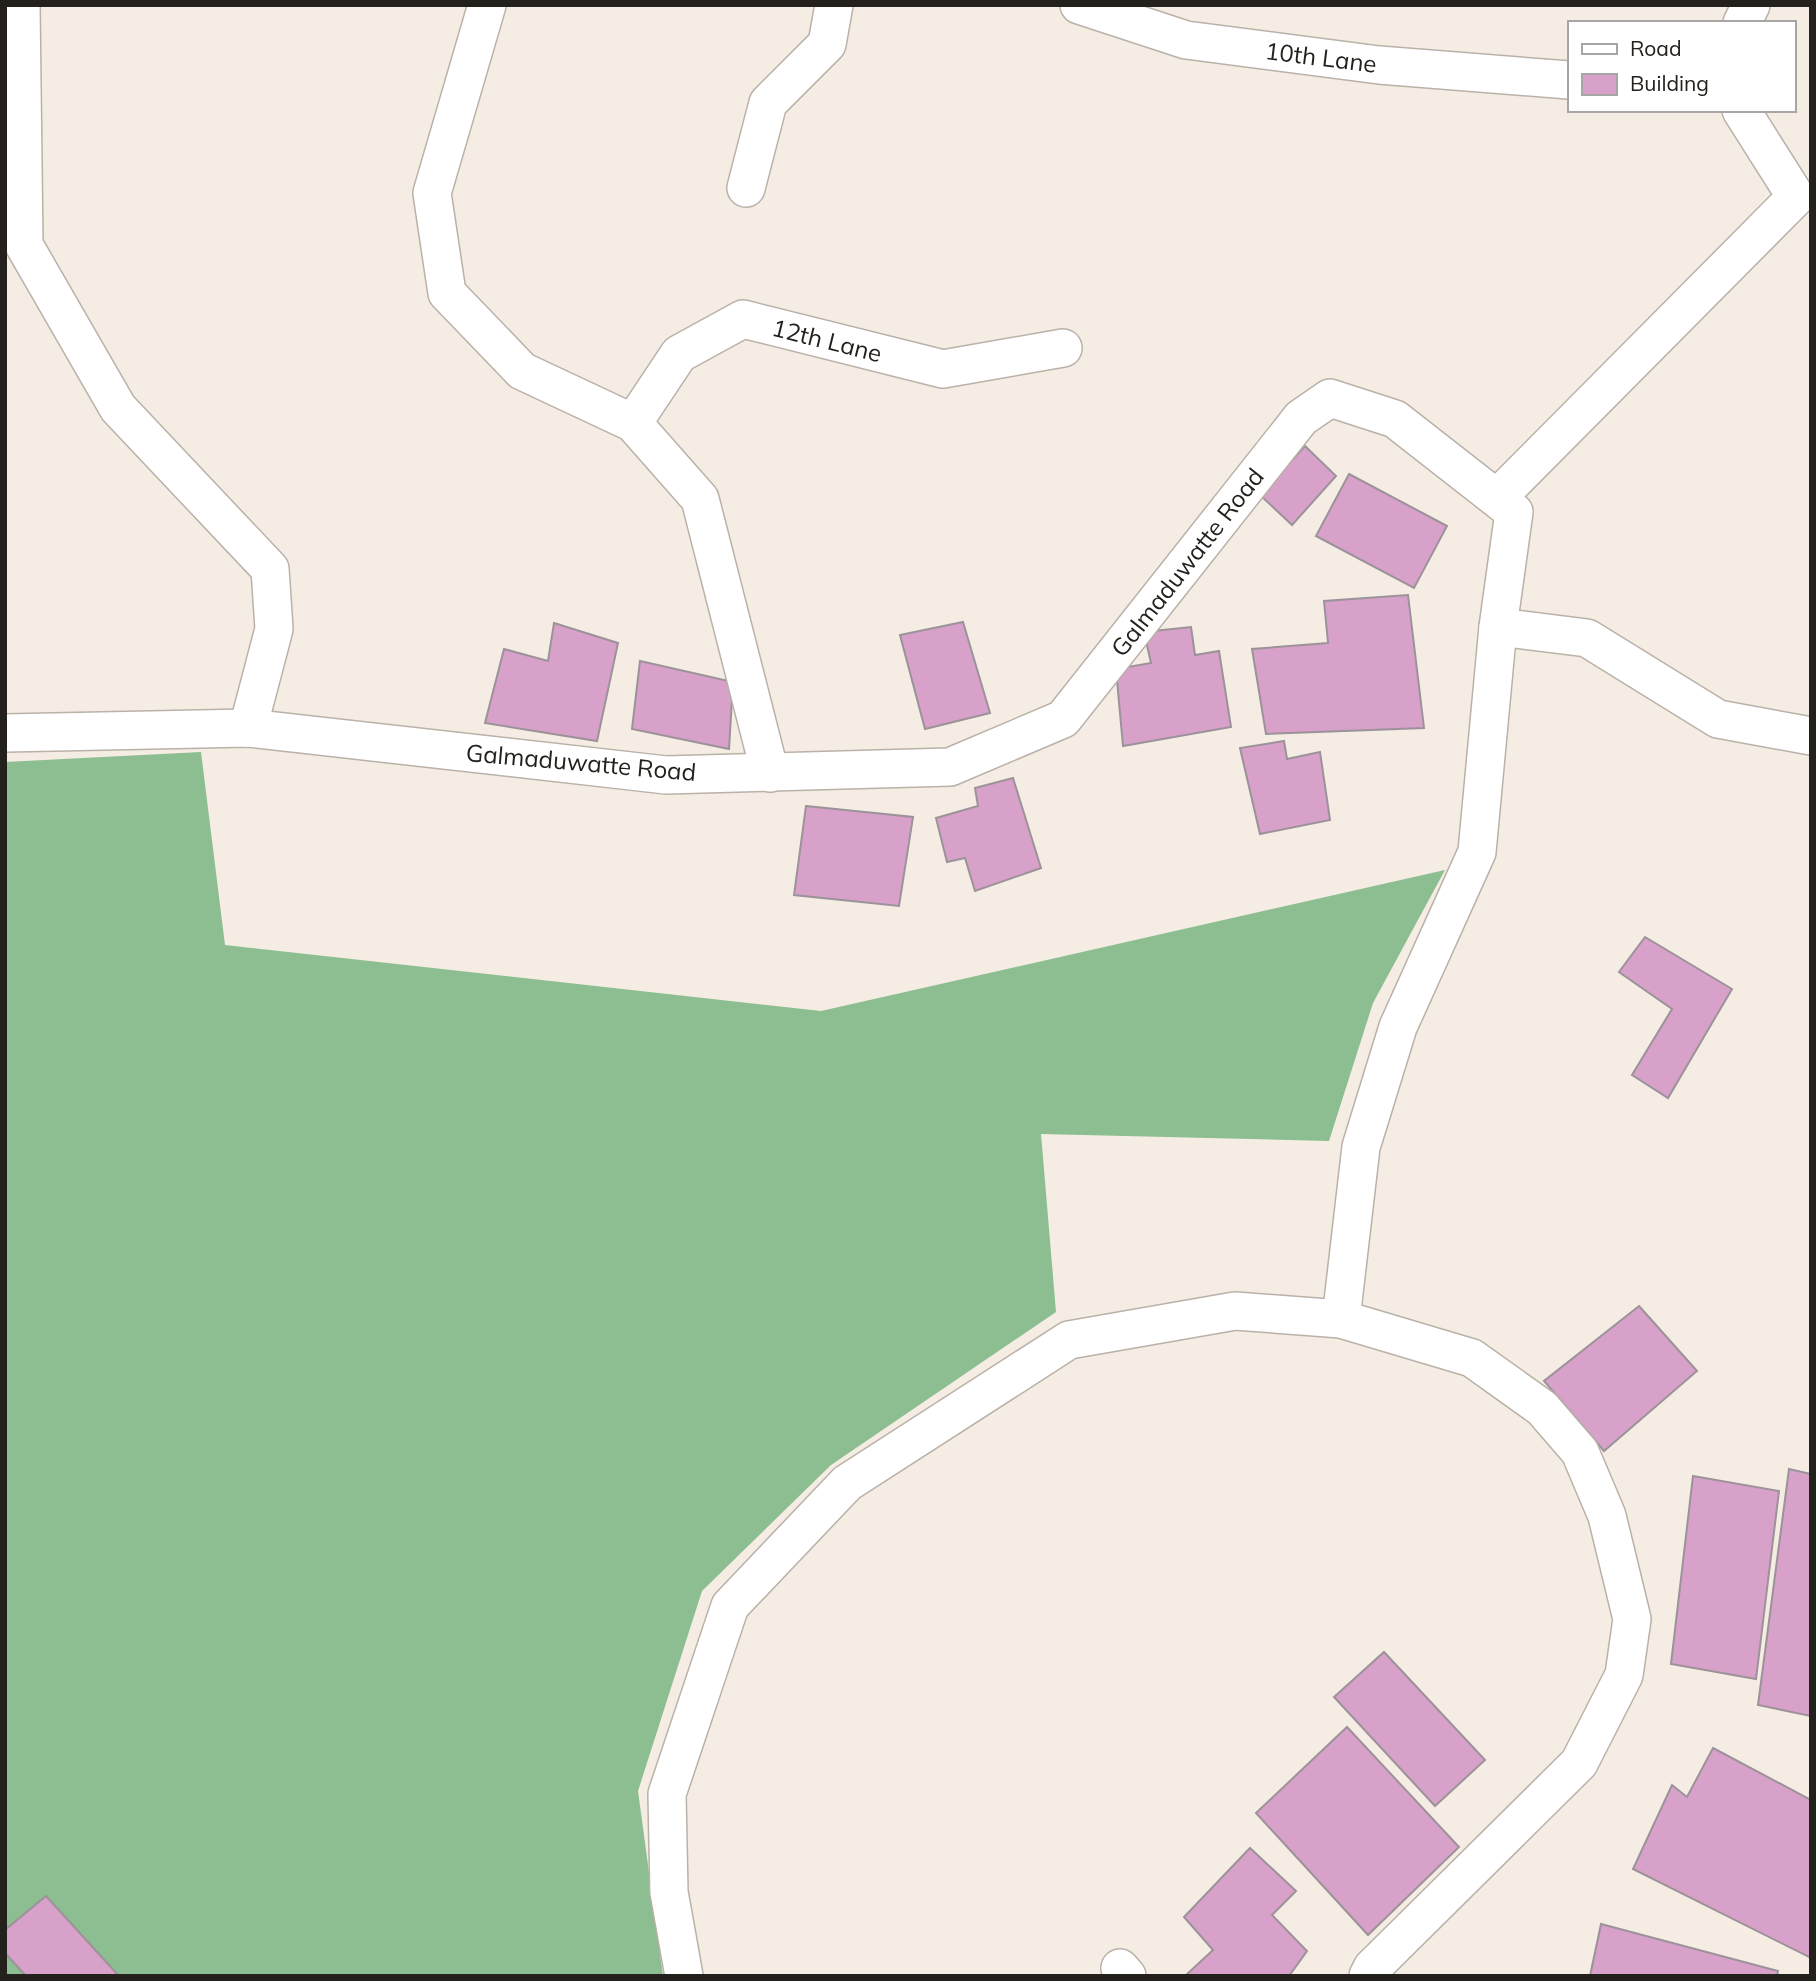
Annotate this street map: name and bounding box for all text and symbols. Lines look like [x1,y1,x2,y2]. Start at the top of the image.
legend [1568,21,1795,112]
street label: 10th Lane [1264,35,1378,79]
text: Road [1630,35,1681,61]
text: Building [1630,70,1709,96]
street label: 12th Lane [769,312,885,368]
street label: Galmaduwatte Road [1104,462,1270,662]
street label: Galmaduwatte Road [465,737,697,787]

